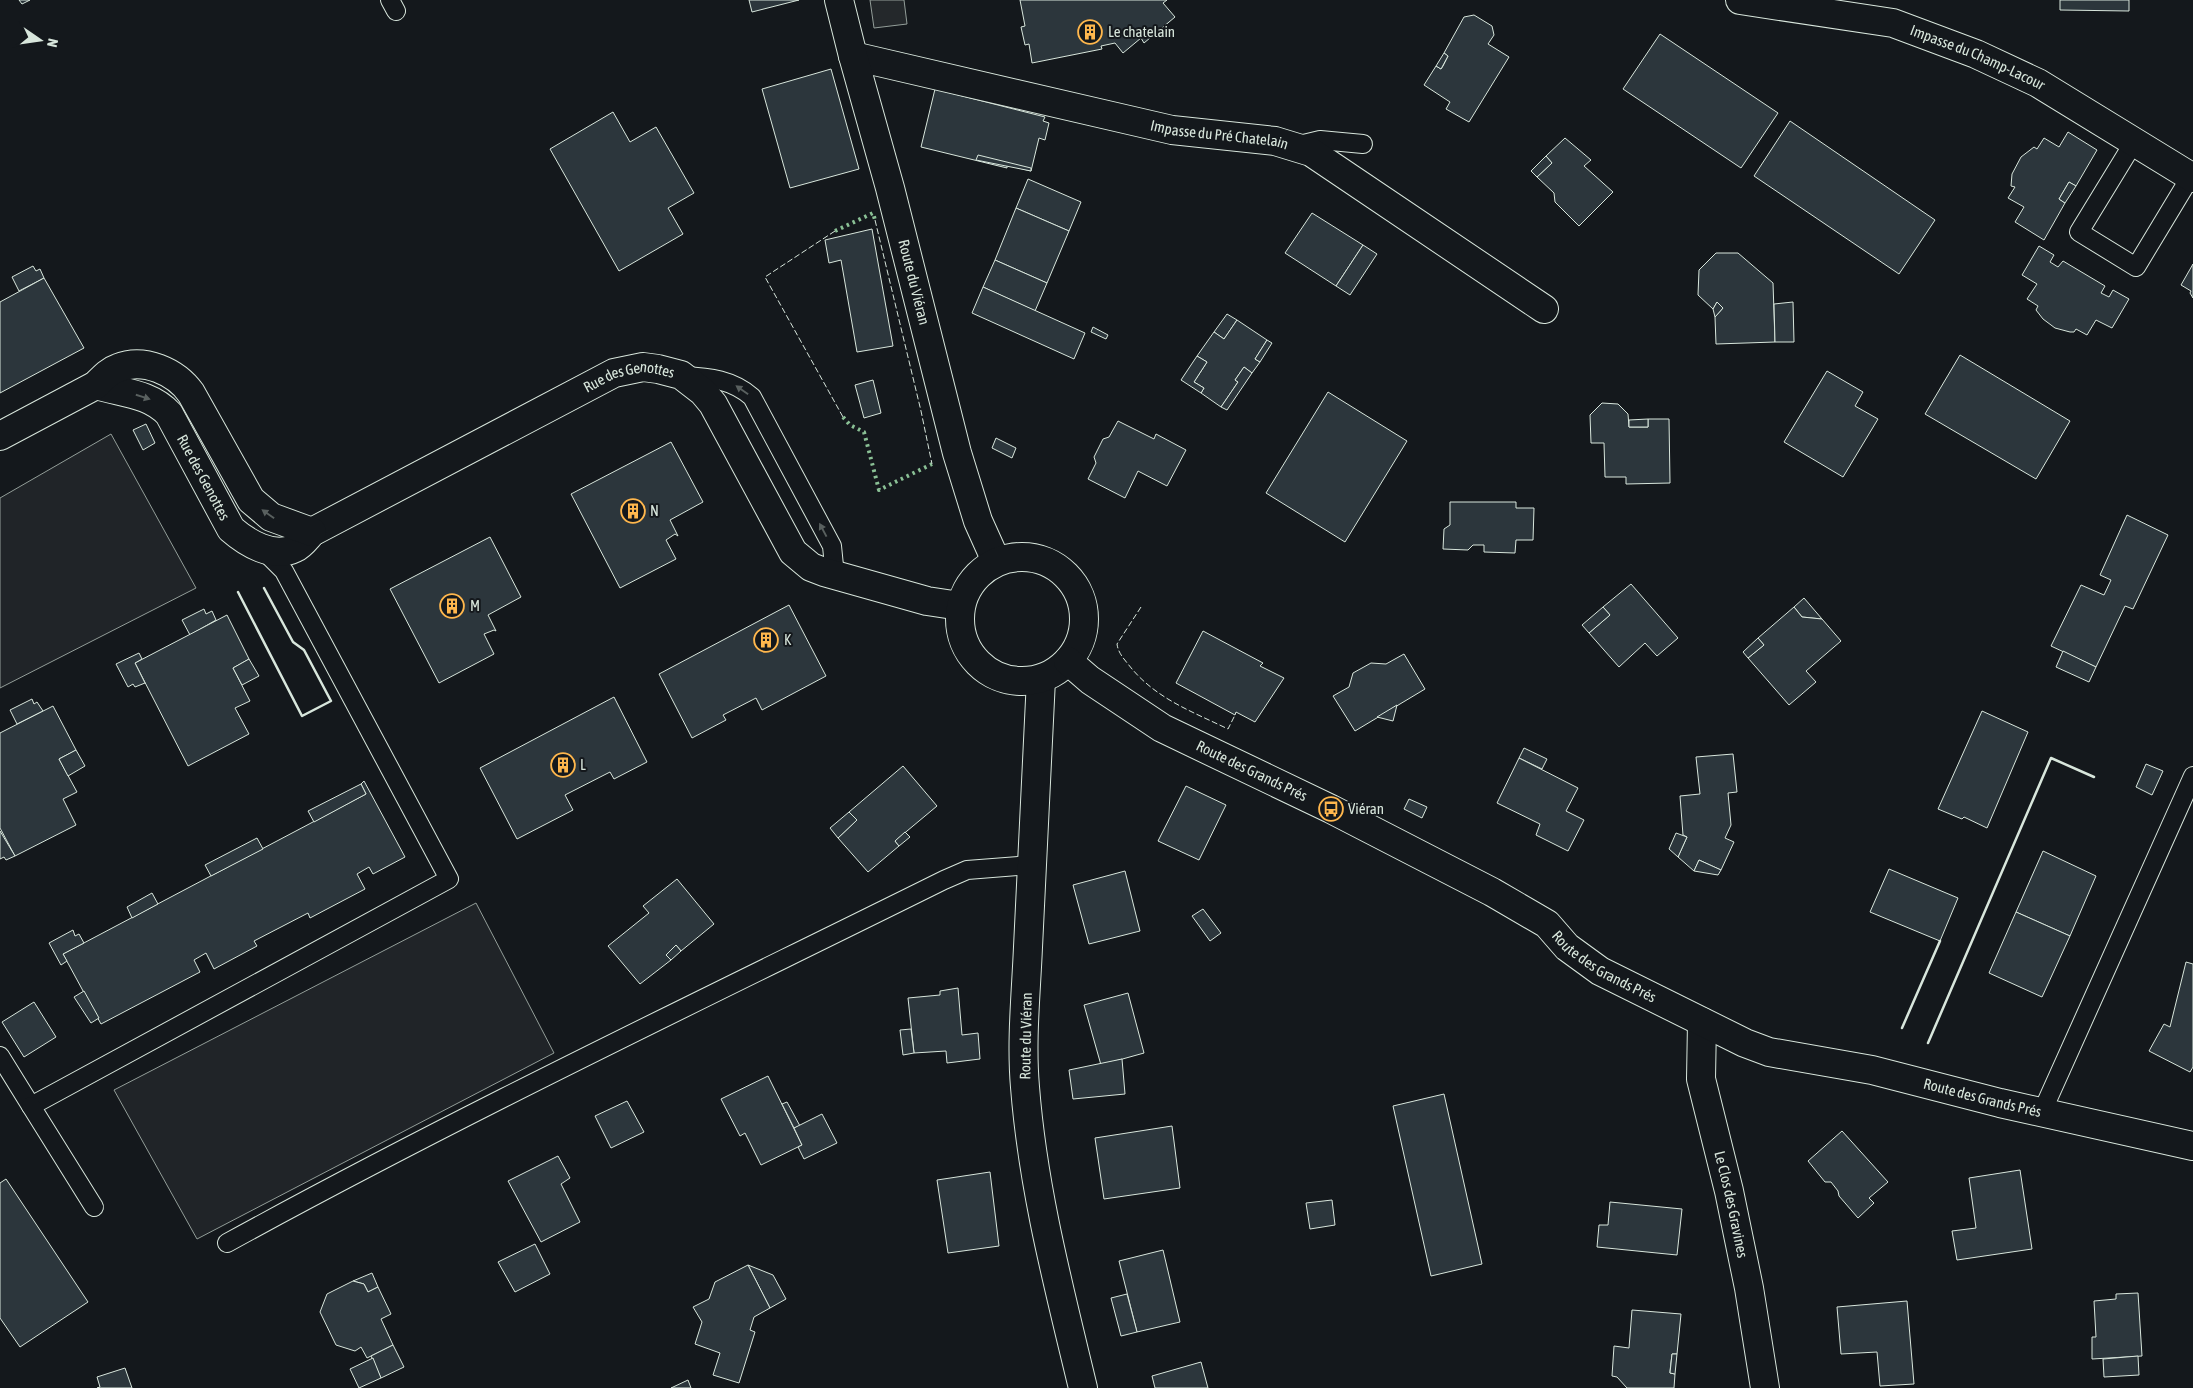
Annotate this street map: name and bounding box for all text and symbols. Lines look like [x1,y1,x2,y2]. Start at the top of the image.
north arrow [15,15,65,65]
building icon: Le chatelain [1077,19,1103,45]
street label: Impasse du Champ-Lacour [1908,21,2049,94]
place label: Le chatelain [1108,23,1175,40]
text: N [44,37,61,49]
street label: Impasse du Pré Chatelain [1149,116,1291,153]
street label: Route du Viéran [895,238,933,327]
street label: Rue des Genottes [580,358,676,396]
one-way arrow [735,385,749,395]
one-way arrow [136,393,151,401]
street label: Rue des Genottes [174,432,234,523]
building icon: N [620,498,646,524]
place label: N [650,502,659,519]
one-way arrow [261,509,274,519]
one-way arrow [819,522,827,537]
building icon: M [439,593,465,619]
place label: M [470,597,480,614]
building icon: K [753,627,779,653]
place label: K [784,631,792,648]
street label: Route des Grands Prés [1194,737,1310,804]
building icon: L [550,752,576,778]
place label: L [580,756,586,773]
bus stop icon: Viéran [1318,796,1344,822]
place label: Viéran [1348,800,1384,817]
street label: Route des Grands Prés [1549,927,1659,1005]
street label: Route du Viéran [1016,992,1035,1080]
street label: Route des Grands Prés [1922,1075,2043,1120]
street label: Le Clos des Gravines [1711,1149,1752,1259]

